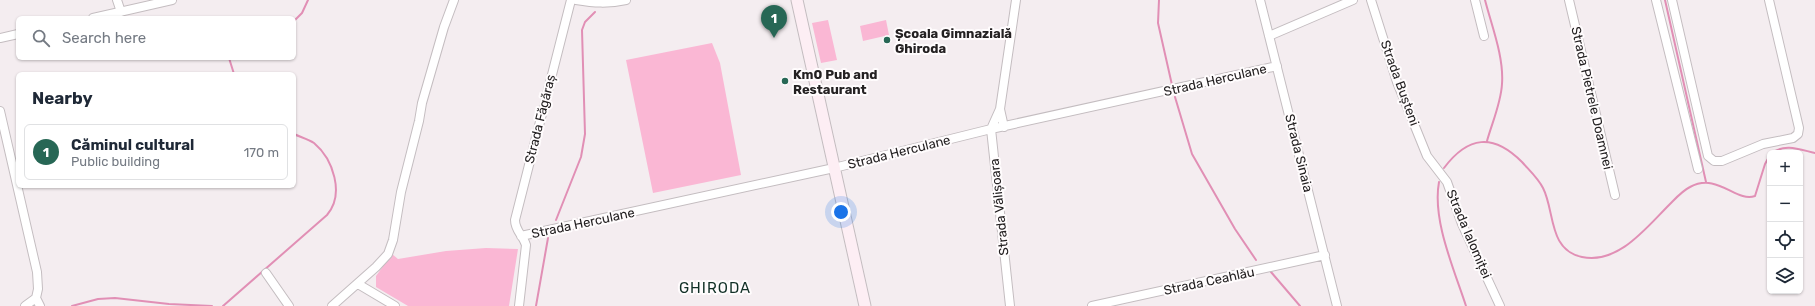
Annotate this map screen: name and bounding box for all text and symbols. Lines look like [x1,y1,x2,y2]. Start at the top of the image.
pin: 1 [761,5,787,38]
search box [16,16,296,60]
street label: Strada Pietrele Doamnei [1568,25,1616,171]
place label: Școala Gimnazială Ghiroda [895,26,1012,56]
icon: search [30,27,52,49]
text: Search here [62,29,146,47]
marker: Școala Gimnazială Ghiroda [882,35,892,45]
street label: Strada Bușteni [1378,38,1422,128]
street label: Strada Herculane [1162,61,1268,99]
place label: Km0 Pub and Restaurant [793,67,877,97]
street label: Strada Făgăraș [522,73,559,165]
marker: Km0 Pub and Restaurant [780,76,790,86]
text: Nearby [32,88,93,108]
street label: Strada Sinaia [1282,112,1316,194]
street label: Strada Herculane [846,132,952,172]
text: Căminul cultural [71,136,194,154]
text: 1 [43,145,49,160]
text: 170 m [244,145,279,160]
map controls [1767,150,1803,294]
button: + [1767,150,1803,186]
text: Public building [71,154,160,169]
street label: Strada Vălișoara [986,158,1012,256]
button: − [1767,186,1803,222]
street label: Strada Ialomiței [1444,187,1494,281]
your location [831,202,851,222]
street label: Strada Herculane [530,205,636,241]
button: locate [1767,222,1803,258]
button: layers [1767,258,1803,294]
street label: Strada Ceahlău [1162,264,1256,298]
district label: GHIRODA [679,279,751,297]

